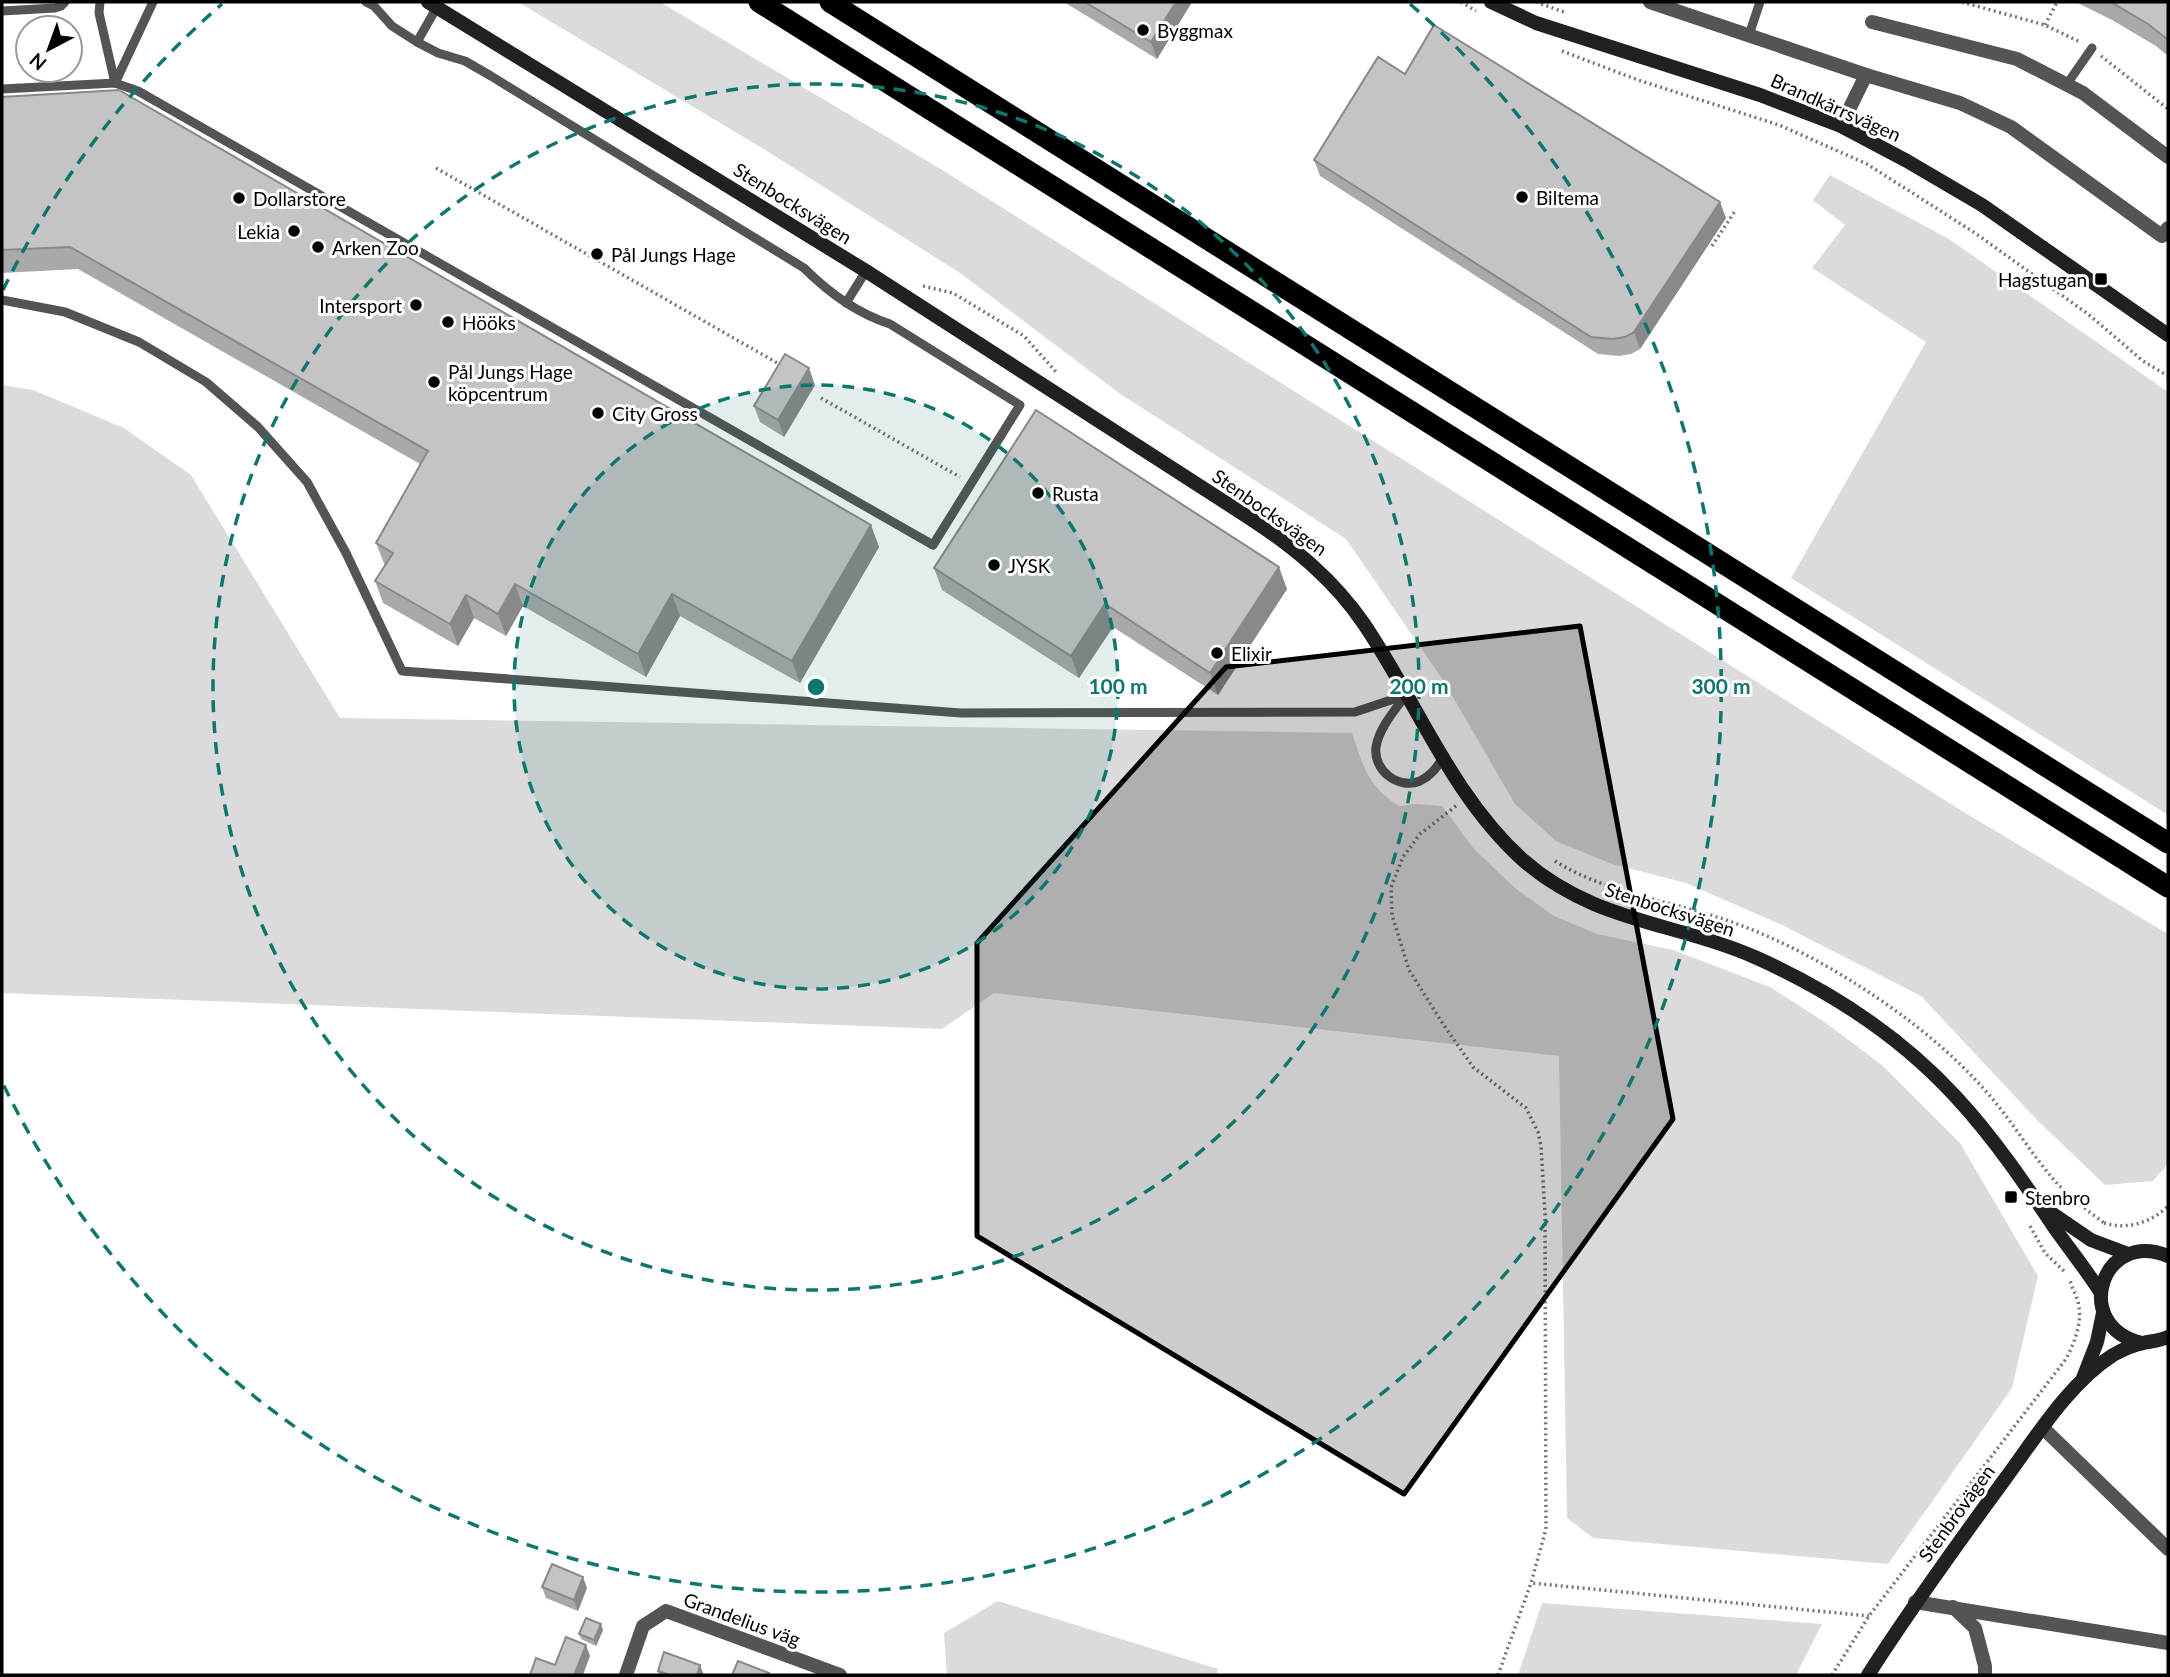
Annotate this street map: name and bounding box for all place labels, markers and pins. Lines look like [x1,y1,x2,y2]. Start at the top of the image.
place label: Byggmax [1157,19,1233,42]
marker: Byggmax [1135,22,1151,38]
place label: Biltema [1536,186,1599,209]
place label: Dollarstore [253,187,346,210]
marker: Biltema [1514,189,1530,205]
marker: Dollarstore [231,190,247,206]
place label: Lekia [237,220,280,243]
marker: Lekia [286,223,302,239]
place label: Arken Zoo [332,236,419,259]
marker: Arken Zoo [310,239,326,255]
place label: Pål Jungs Hage [611,243,736,266]
marker: Pål Jungs Hage [589,246,605,262]
place label: Hagstugan [1998,268,2087,291]
marker: Hagstugan [2093,271,2109,287]
place label: Intersport [319,294,402,317]
marker: Intersport [408,297,424,313]
place label: Hööks [462,311,516,334]
marker: Hööks [440,314,456,330]
place label: Pål Jungs Hage köpcentrum [448,360,573,405]
marker: Pål Jungs Hage köpcentrum [426,374,442,390]
place label: City Gross [612,402,698,425]
marker: City Gross [590,405,606,421]
place label: Rusta [1052,482,1099,505]
marker: Rusta [1030,485,1046,501]
place label: JYSK [1008,554,1051,577]
marker: JYSK [986,557,1002,573]
place label: Elixir [1231,642,1272,665]
marker: Elixir [1209,645,1225,661]
centre of rings [804,675,828,699]
place label: Stenbro [2025,1186,2090,1209]
marker: Stenbro [2003,1189,2019,1205]

